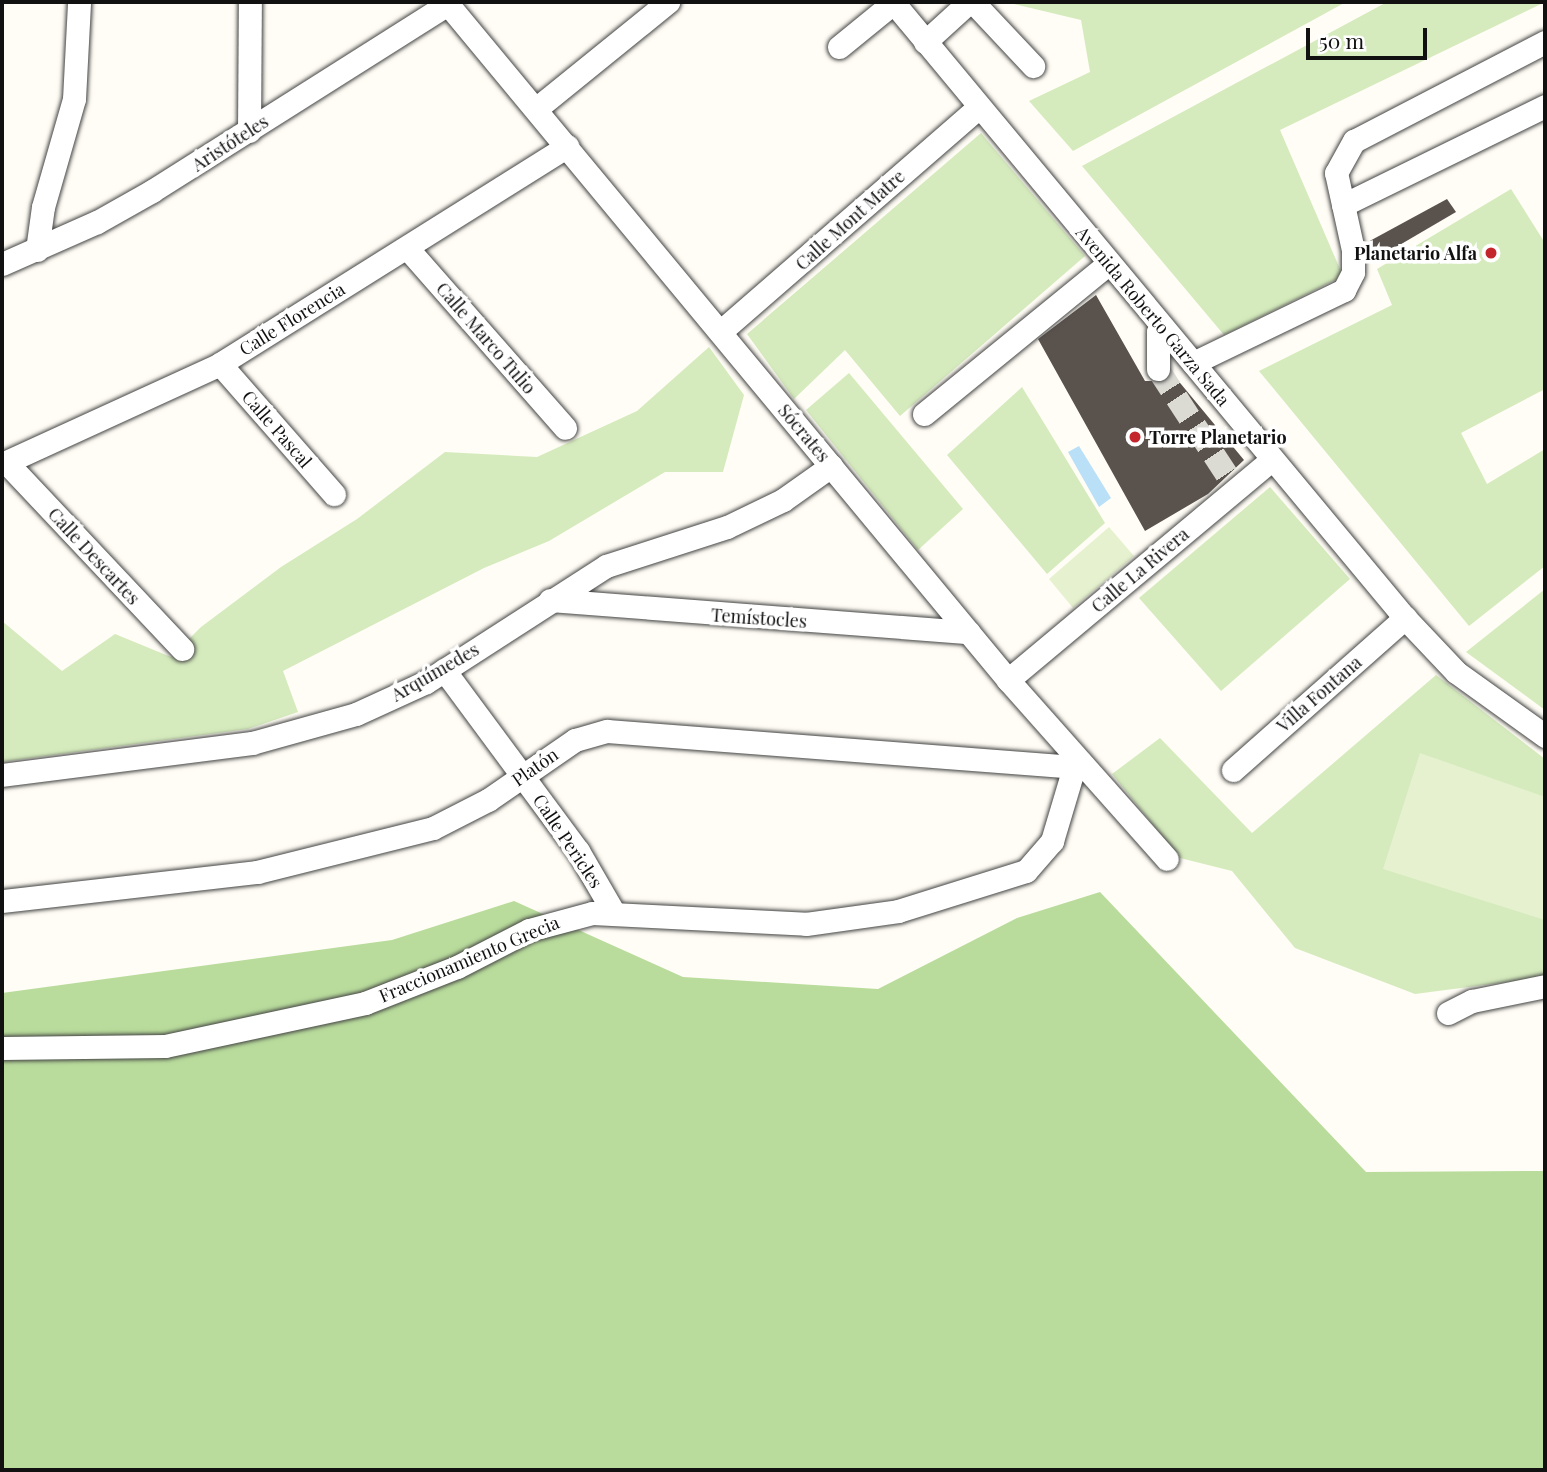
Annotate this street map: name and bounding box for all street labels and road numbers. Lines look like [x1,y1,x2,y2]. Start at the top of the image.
street label: Aristóteles [188,110,272,176]
street label: Calle Mont Matre [791,165,909,275]
street label: Avenida Roberto Garza Sada [1071,222,1235,410]
street label: Calle Florencia [235,278,349,360]
street label: Calle Marco Tulio [432,278,540,398]
street label: Calle Pascal [238,386,316,472]
street label: Sócrates [774,400,834,466]
street label: Calle Descartes [44,503,144,609]
street label: Calle La Rivera [1087,523,1193,617]
street label: Temístocles [710,604,808,632]
street label: Arquímedes [387,638,483,706]
street label: Villa Fontana [1272,651,1366,737]
street label: Platón [508,743,562,791]
street label: Calle Pericles [529,790,607,892]
street label: Fraccionamiento Grecia [376,911,562,1007]

